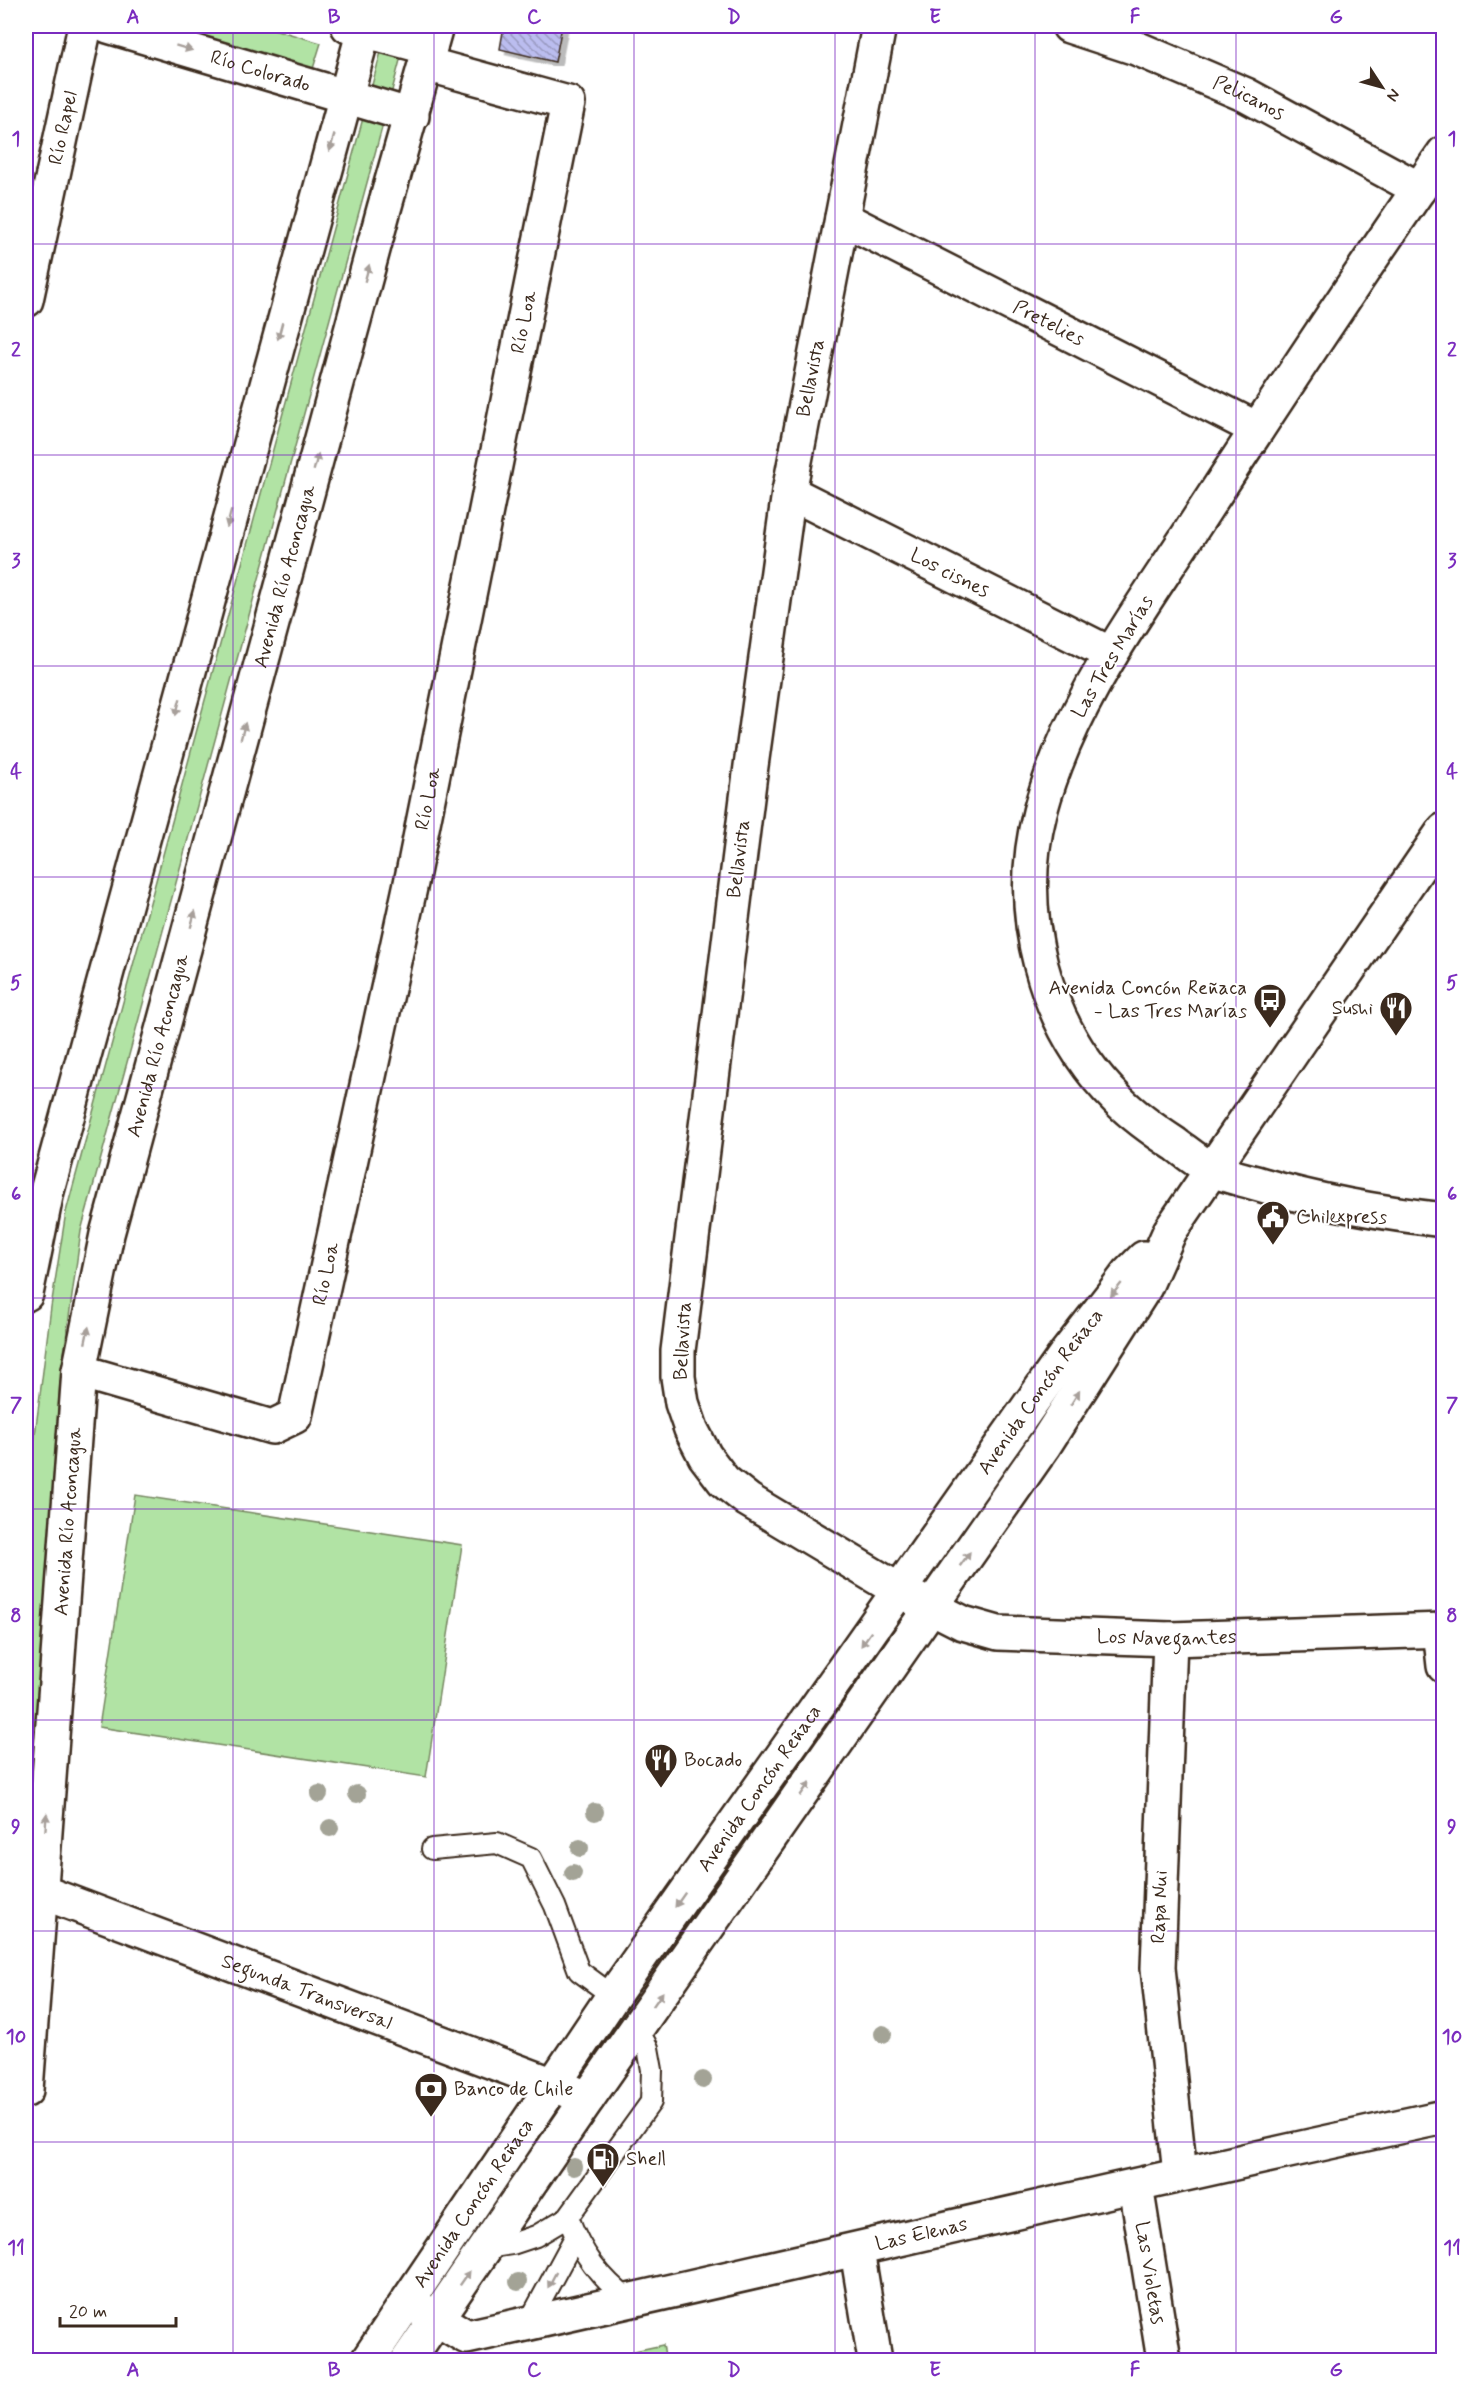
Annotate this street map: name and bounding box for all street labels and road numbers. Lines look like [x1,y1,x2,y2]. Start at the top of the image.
street label: Río Colorado [207,44,314,99]
street label: Pelicanos [1209,69,1290,127]
street label: Río Rapel [42,89,84,167]
street label: Río Loa [504,287,544,356]
street label: Pretelies [1008,294,1089,353]
street label: Bellavista [790,337,832,419]
street label: Avenida Río Aconcagua [247,481,323,671]
street label: Los cisnes [906,542,994,604]
street label: Las Tres Marías [1066,590,1160,723]
street label: Río Loa [408,764,448,832]
street label: Bellavista [721,818,757,900]
street label: Avenida Río Aconcagua [120,950,196,1140]
street label: Río Loa [306,1239,346,1308]
street label: Bellavista [667,1301,699,1381]
street label: Avenida Concón Reñaca [971,1303,1110,1480]
street label: Avenida Río Aconcagua [48,1425,88,1617]
street label: Los Navegantes [1096,1623,1237,1654]
street label: Avenida Concón Reñaca [691,1699,828,1877]
street label: Rapa Nui [1145,1870,1175,1944]
street label: Segunda Transversal [218,1947,396,2036]
street label: Avenida Concón Reñaca [407,2113,540,2293]
street label: Las Elenas [873,2210,970,2258]
street label: Las Violetas [1128,2220,1172,2326]

